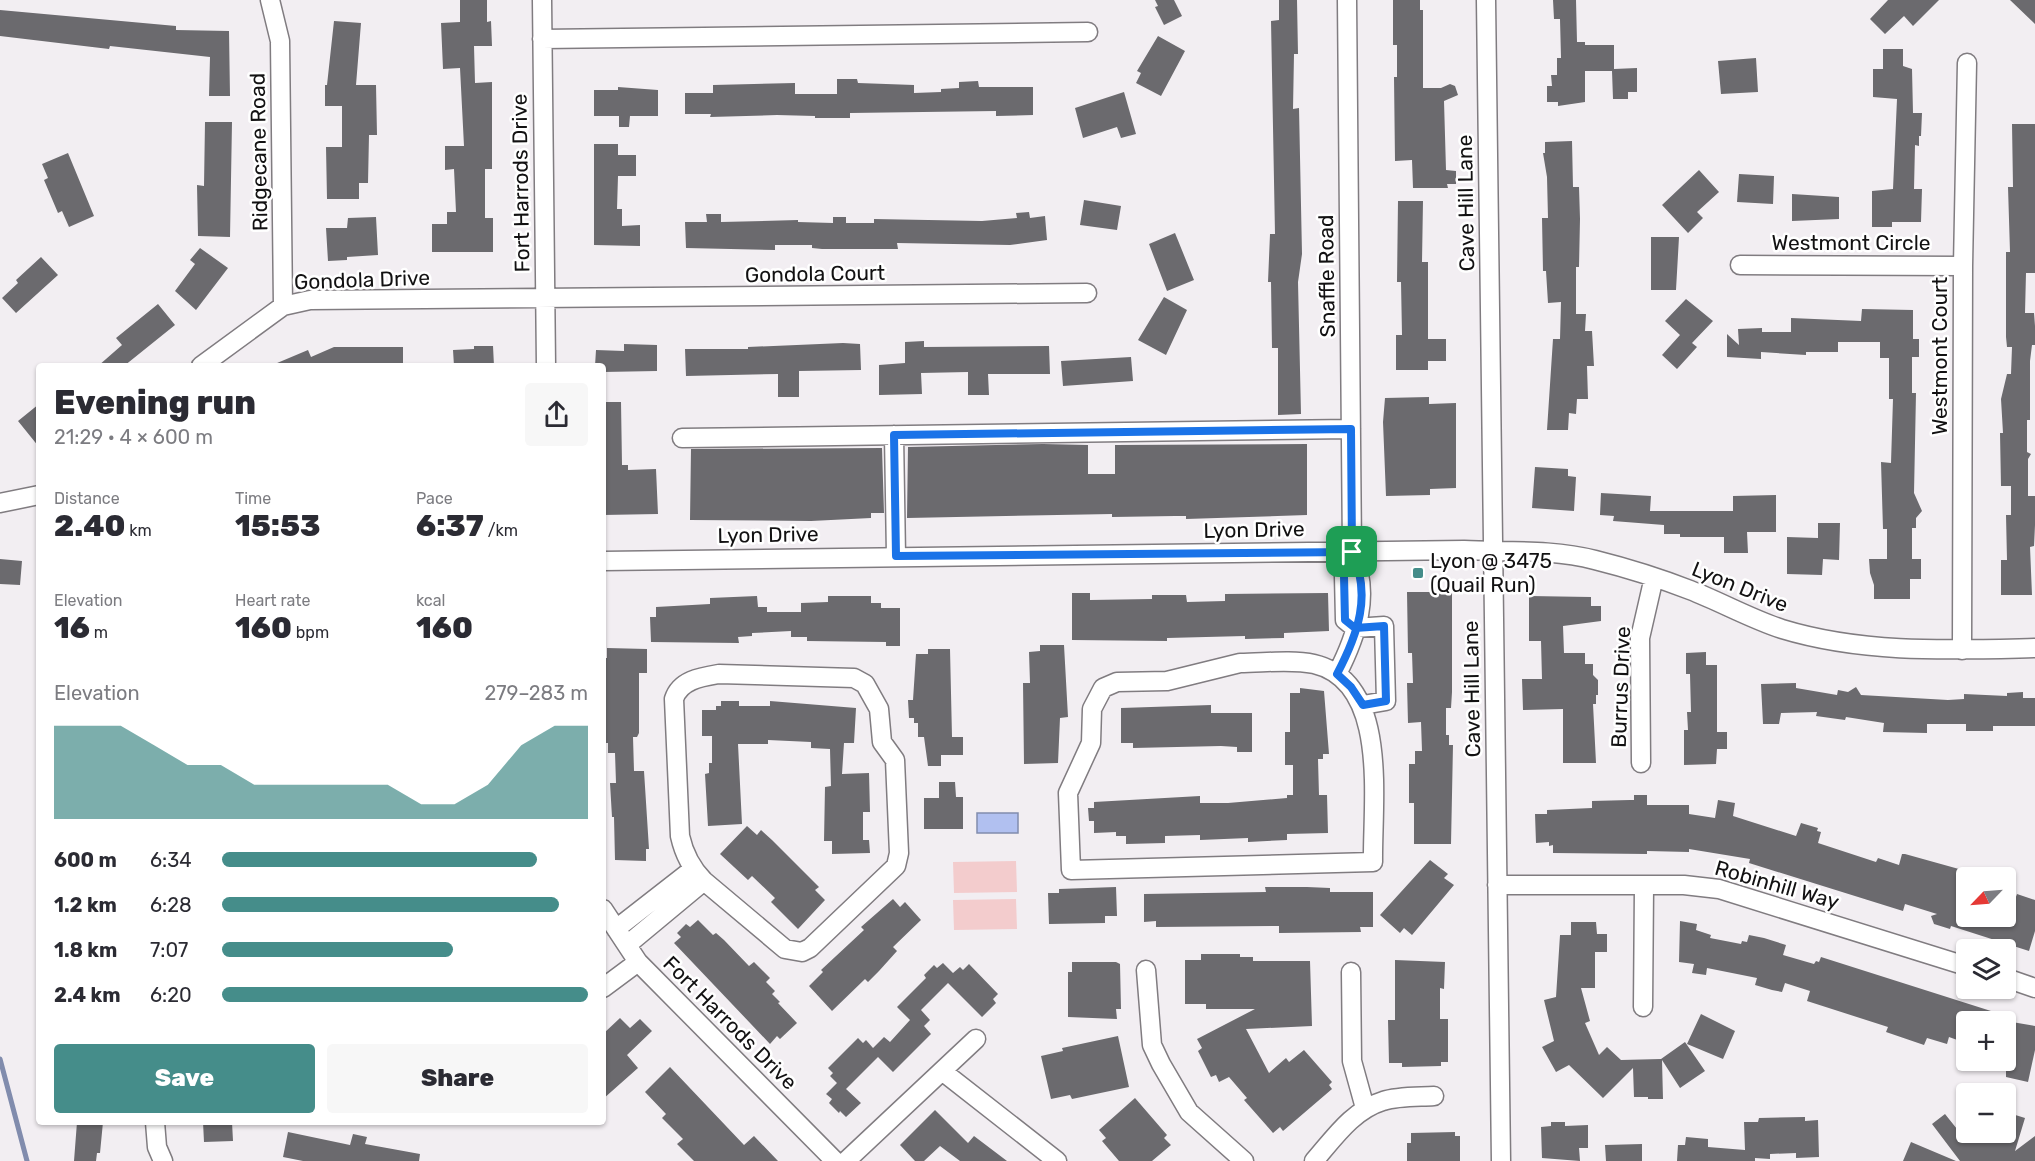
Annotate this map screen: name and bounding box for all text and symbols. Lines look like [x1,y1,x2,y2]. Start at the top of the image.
street label: Ridgecane Road [245,73,272,231]
street label: Fort Harrods Drive [506,93,535,273]
street label: Cave Hill Lane [1452,134,1479,272]
street label: Snaffle Road [1313,214,1340,338]
street label: Westmont Circle [1772,230,1931,255]
street label: Gondola Court [745,260,885,287]
street label: Gondola Drive [294,265,430,294]
street label: Westmont Court [1927,277,1952,435]
text: Evening run [54,383,256,422]
button: share [525,383,588,446]
text: 21:29 · 4 × 600 m [54,425,213,449]
text: Distance [54,489,120,508]
text: Time [235,489,271,508]
text: Pace [416,489,453,508]
text: 2.40 [54,508,125,544]
text: 15:53 [235,508,321,544]
text: 6:37 [416,508,484,544]
street label: Lyon Drive [1203,516,1305,543]
text: km [125,521,152,540]
text: /km [484,521,518,540]
street label: Lyon Drive [717,521,819,548]
pin [1326,526,1377,577]
icon: arrive [1335,535,1368,568]
place label: Lyon @ 3475 (Quail Run) [1430,548,1552,597]
street label: Lyon Drive [1688,556,1792,617]
marker: Lyon @ 3475 (Quail Run) [1411,566,1425,580]
text: Elevation [54,591,123,610]
text: Heart rate [235,591,310,610]
text: kcal [416,591,445,610]
text: 16 [54,610,90,646]
text: 160 [235,610,292,646]
text: 160 [416,610,473,646]
street label: Cave Hill Lane [1458,620,1485,758]
text: m [90,623,108,642]
text: bpm [292,623,329,642]
street label: Burrus Drive [1606,626,1635,748]
text: Elevation [54,681,140,705]
text: 279–283 m [485,681,588,705]
text: 600 m [54,848,117,872]
text: 6:34 [150,848,192,872]
street label: Robinhill Way [1712,855,1843,914]
north arrow [1956,867,2016,927]
map controls [1956,867,2016,1143]
text: 1.2 km [54,893,117,917]
text: 6:28 [150,893,192,917]
text: 1.8 km [54,938,117,962]
text: 7:07 [150,938,188,962]
button: layers [1956,939,2016,999]
street label: Fort Harrods Drive [658,951,802,1095]
text: 2.4 km [54,983,120,1007]
text: 6:20 [150,983,192,1007]
button: + [1956,1011,2016,1071]
button: Save [54,1044,315,1113]
button: Share [327,1044,588,1113]
button: − [1956,1083,2016,1143]

